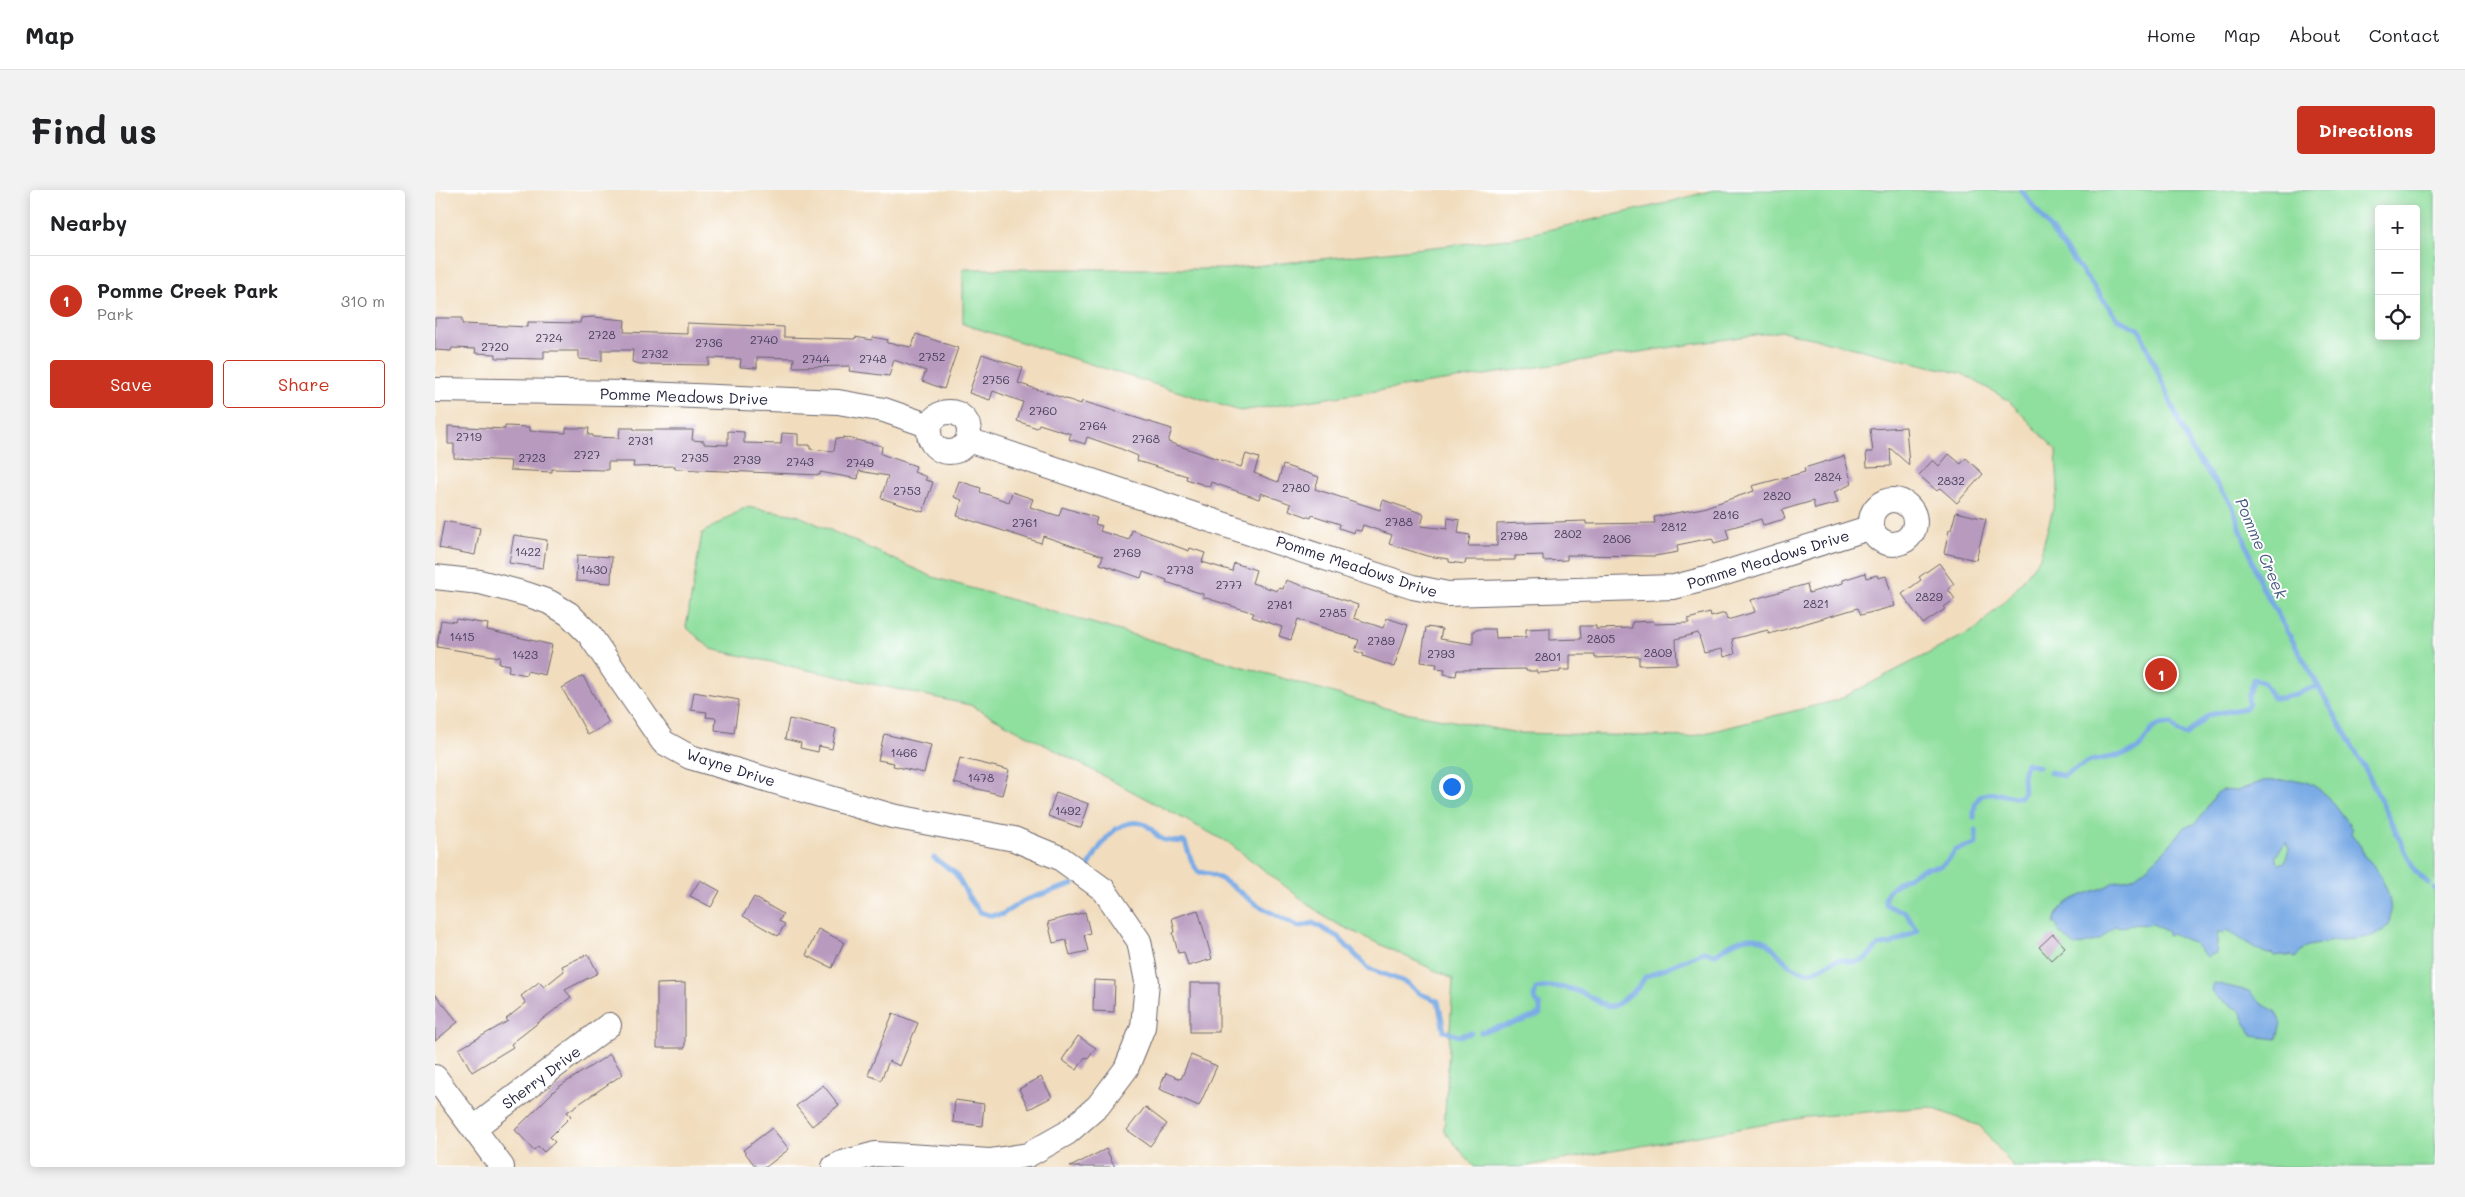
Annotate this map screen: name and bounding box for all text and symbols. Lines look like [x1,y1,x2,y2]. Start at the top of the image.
text: Map [25,19,74,50]
text: Home [2147,23,2196,47]
text: Map [2224,23,2260,47]
text: About [2288,23,2341,47]
text: Contact [2369,23,2440,47]
button: Directions [2297,106,2435,154]
text: Find us [30,107,157,153]
map controls [2375,205,2420,340]
button: + [2375,205,2420,250]
text: Nearby [50,209,127,236]
button: − [2375,250,2420,295]
text: Pomme Creek Park [97,278,278,303]
text: 1 [62,290,70,311]
text: 310 m [341,290,385,311]
button: locate [2375,295,2420,340]
text: Park [97,303,133,324]
house number: 2728 [588,326,616,342]
house number: 2724 [535,329,563,345]
house number: 2740 [750,331,778,347]
house number: 2736 [695,334,723,350]
house number: 2720 [481,338,509,354]
house number: 2732 [641,345,669,361]
house number: 2752 [918,348,946,364]
house number: 2744 [802,350,830,366]
house number: 2748 [859,350,887,366]
button: Save [50,360,213,408]
button: Share [223,360,385,408]
house number: 2756 [982,371,1010,387]
street label: Pomme Meadows Drive [599,383,769,409]
house number: 2760 [1029,402,1058,418]
house number: 2764 [1079,417,1107,433]
house number: 2719 [456,428,482,444]
house number: 2768 [1132,430,1160,446]
house number: 2731 [628,432,654,448]
house number: 2727 [574,446,601,462]
house number: 2723 [518,449,546,465]
house number: 2735 [681,449,709,465]
house number: 2739 [733,451,761,467]
house number: 2743 [786,453,814,469]
house number: 2749 [846,454,874,470]
house number: 2824 [1814,468,1842,484]
house number: 2832 [1937,472,1965,488]
house number: 2780 [1282,479,1311,495]
house number: 2753 [893,482,921,498]
house number: 2820 [1763,487,1792,503]
water label: Pomme Creek [2231,494,2293,602]
house number: 2816 [1713,506,1739,522]
house number: 2788 [1385,513,1413,529]
house number: 2761 [1012,514,1038,530]
house number: 2812 [1661,518,1687,534]
house number: 2802 [1554,525,1582,541]
street label: Pomme Meadows Drive [1685,525,1851,593]
house number: 2798 [1500,527,1528,543]
street label: Pomme Meadows Drive [1274,530,1440,602]
house number: 2806 [1603,530,1631,546]
house number: 1422 [515,543,541,559]
house number: 2769 [1113,544,1141,560]
house number: 1430 [581,561,608,577]
house number: 2773 [1166,561,1194,577]
house number: 2777 [1216,576,1243,592]
house number: 2829 [1915,588,1943,604]
house number: 2821 [1803,595,1829,611]
house number: 2781 [1267,596,1293,612]
house number: 2785 [1319,604,1347,620]
house number: 1415 [450,628,474,644]
house number: 2805 [1587,630,1615,646]
house number: 2789 [1367,632,1395,648]
house number: 2809 [1644,644,1672,660]
house number: 2793 [1427,645,1455,661]
house number: 1423 [512,646,538,662]
house number: 2801 [1535,648,1561,664]
pin: 1 [2145,655,2177,693]
street label: Wayne Drive [684,743,778,791]
house number: 1466 [891,744,917,760]
house number: 1478 [968,769,994,785]
your location [1439,774,1465,800]
house number: 1492 [1055,802,1081,818]
street label: Sherry Drive [498,1041,584,1113]

